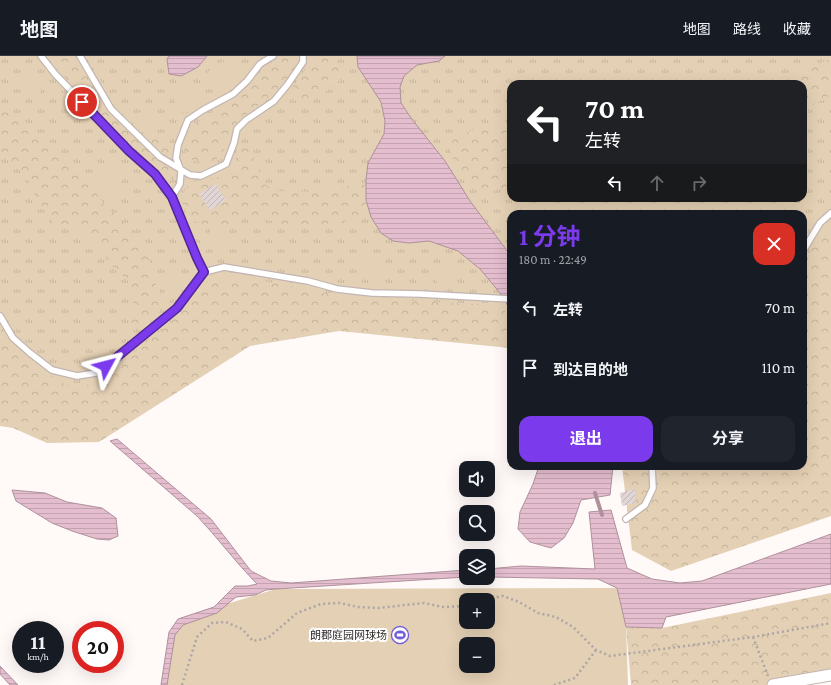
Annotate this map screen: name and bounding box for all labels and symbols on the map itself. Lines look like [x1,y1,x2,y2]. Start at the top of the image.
pin [65,85,99,119]
position arrow [85,345,127,387]
speed limit sign: 20 [72,621,124,673]
sports icon: 朗郡庭园网球场 [390,625,410,645]
place label: 朗郡庭园网球场 [310,629,387,641]

